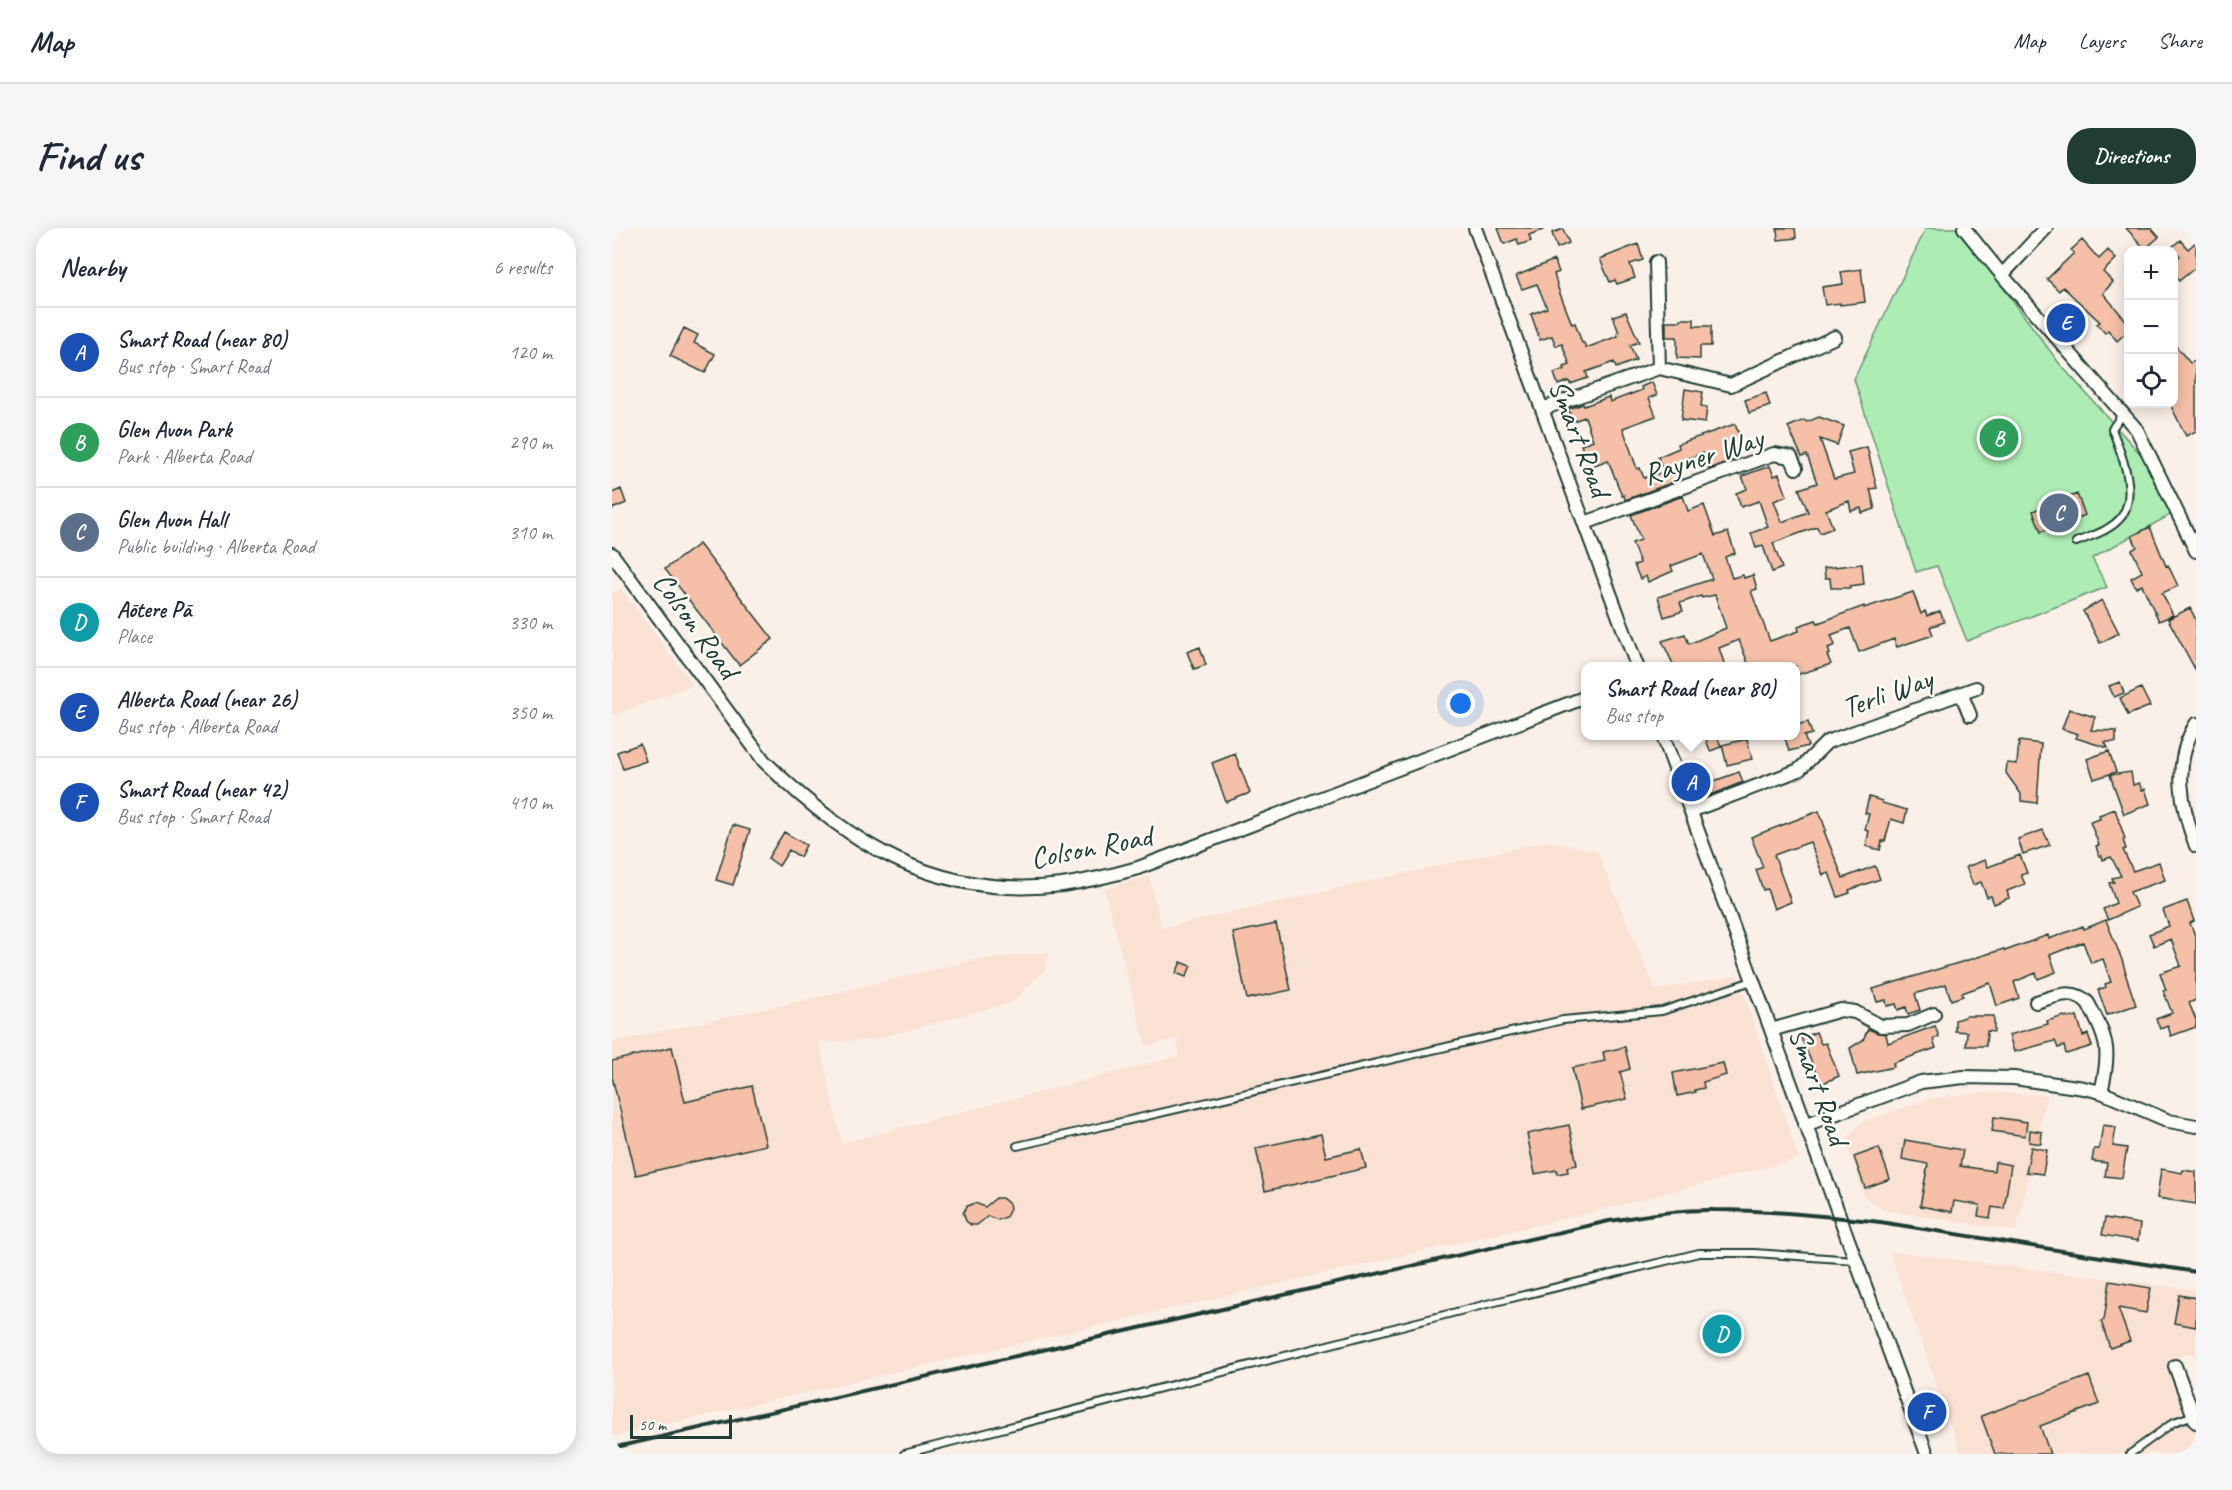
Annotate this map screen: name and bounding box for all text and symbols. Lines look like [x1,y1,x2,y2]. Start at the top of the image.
text: Map [30,24,73,59]
text: Map [2013,28,2046,54]
text: Layers [2079,28,2125,54]
text: Share [2158,28,2202,54]
button: Directions [2067,128,2196,184]
text: Find us [36,130,141,183]
map controls [2124,246,2178,408]
button: + [2124,246,2178,300]
text: Nearby [60,251,125,284]
text: 6 results [493,255,552,280]
pin: E [2046,300,2086,346]
button: − [2124,300,2178,354]
text: Smart Road (near 80) [117,326,287,354]
text: A [74,340,85,365]
text: 120 m [509,340,552,365]
text: Bus stop · Smart Road [117,354,269,379]
button: locate [2124,354,2178,408]
street label: Smart Road [1540,374,1621,506]
text: Glen Avon Park [117,416,231,444]
pin: B [1980,416,2018,460]
street label: Rayner Way [1638,418,1770,493]
text: B [74,430,85,455]
text: 290 m [509,430,552,455]
text: Park · Alberta Road [117,444,252,469]
pin: C [2040,490,2078,536]
text: Glen Avon Hall [117,506,226,534]
text: C [75,520,84,545]
text: 310 m [509,520,552,545]
text: Public building · Alberta Road [117,534,315,559]
street label: Colson Road [645,564,750,689]
text: Aōtere Pā [117,596,191,624]
text: D [74,610,85,635]
text: 330 m [509,610,552,635]
text: Place [117,624,152,649]
street label: Terli Way [1836,658,1940,727]
popup [1581,662,1800,740]
text: Smart Road (near 80) [1605,675,1776,703]
text: Alberta Road (near 26) [117,686,297,714]
your location [1446,689,1475,718]
text: E [74,700,85,725]
text: 350 m [509,700,552,725]
text: Bus stop [1605,703,1663,728]
text: Bus stop · Alberta Road [117,714,277,739]
pin: A [1672,760,1710,804]
text: Smart Road (near 42) [117,776,287,804]
text: F [75,790,84,815]
text: 410 m [509,790,552,815]
text: Bus stop · Smart Road [117,804,269,829]
street label: Colson Road [1027,816,1159,877]
street label: Smart Road [1780,1022,1859,1154]
pin: D [1702,1312,1742,1356]
pin: F [1908,1390,1946,1434]
scale bar [630,1412,732,1440]
text: 50 m [639,1415,666,1435]

